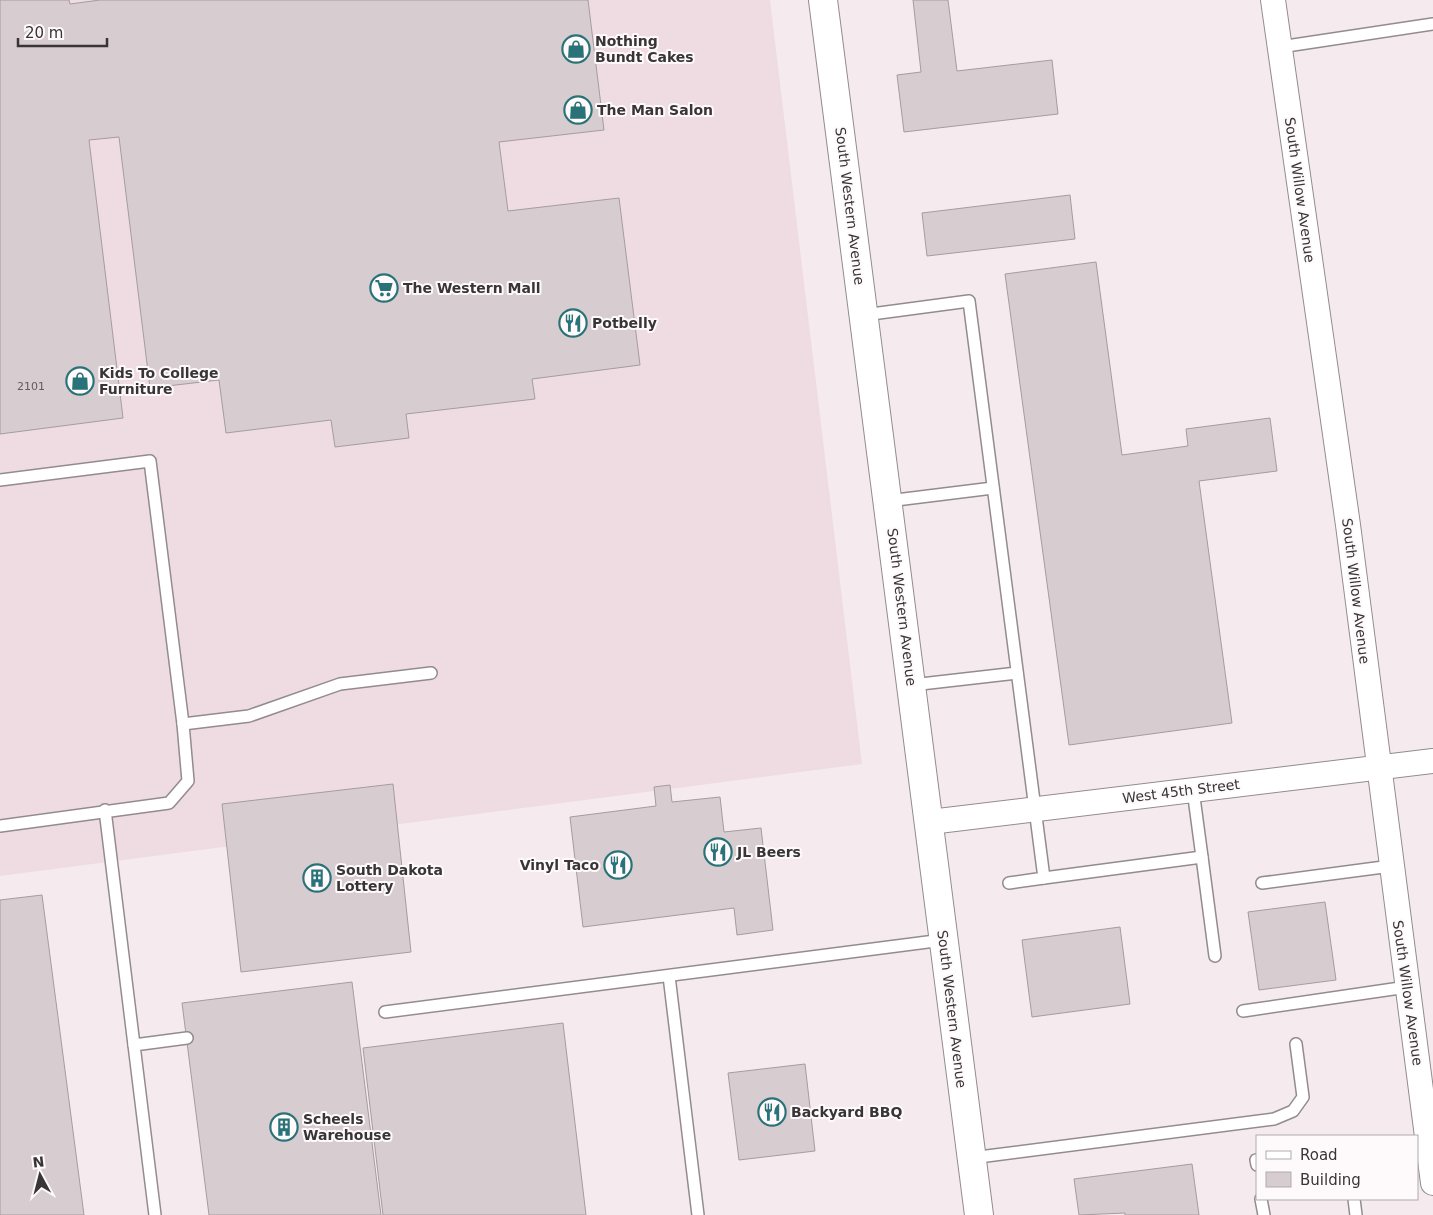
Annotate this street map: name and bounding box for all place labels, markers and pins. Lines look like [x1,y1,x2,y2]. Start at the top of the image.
place label: Nothing Bundt Cakes [595,33,694,65]
shop icon: Nothing Bundt Cakes [561,34,591,64]
shop icon: The Man Salon [563,95,593,125]
place label: The Man Salon [597,102,713,118]
supermarket icon: The Western Mall [369,273,399,303]
place label: The Western Mall [403,280,541,296]
restaurant icon: Potbelly [558,308,588,338]
place label: Potbelly [592,315,657,331]
place label: Kids To College Furniture [99,365,219,397]
shop icon: Kids To College Furniture [65,366,95,396]
restaurant icon: JL Beers [703,837,733,867]
place label: JL Beers [736,844,801,860]
restaurant icon: Vinyl Taco [603,850,633,880]
place label: Vinyl Taco [520,857,599,873]
place label: South Dakota Lottery [336,862,443,894]
building icon: South Dakota Lottery [302,863,332,893]
restaurant icon: Backyard BBQ [757,1097,787,1127]
place label: Backyard BBQ [791,1104,902,1120]
place label: Scheels Warehouse [303,1111,391,1143]
building icon: Scheels Warehouse [269,1112,299,1142]

